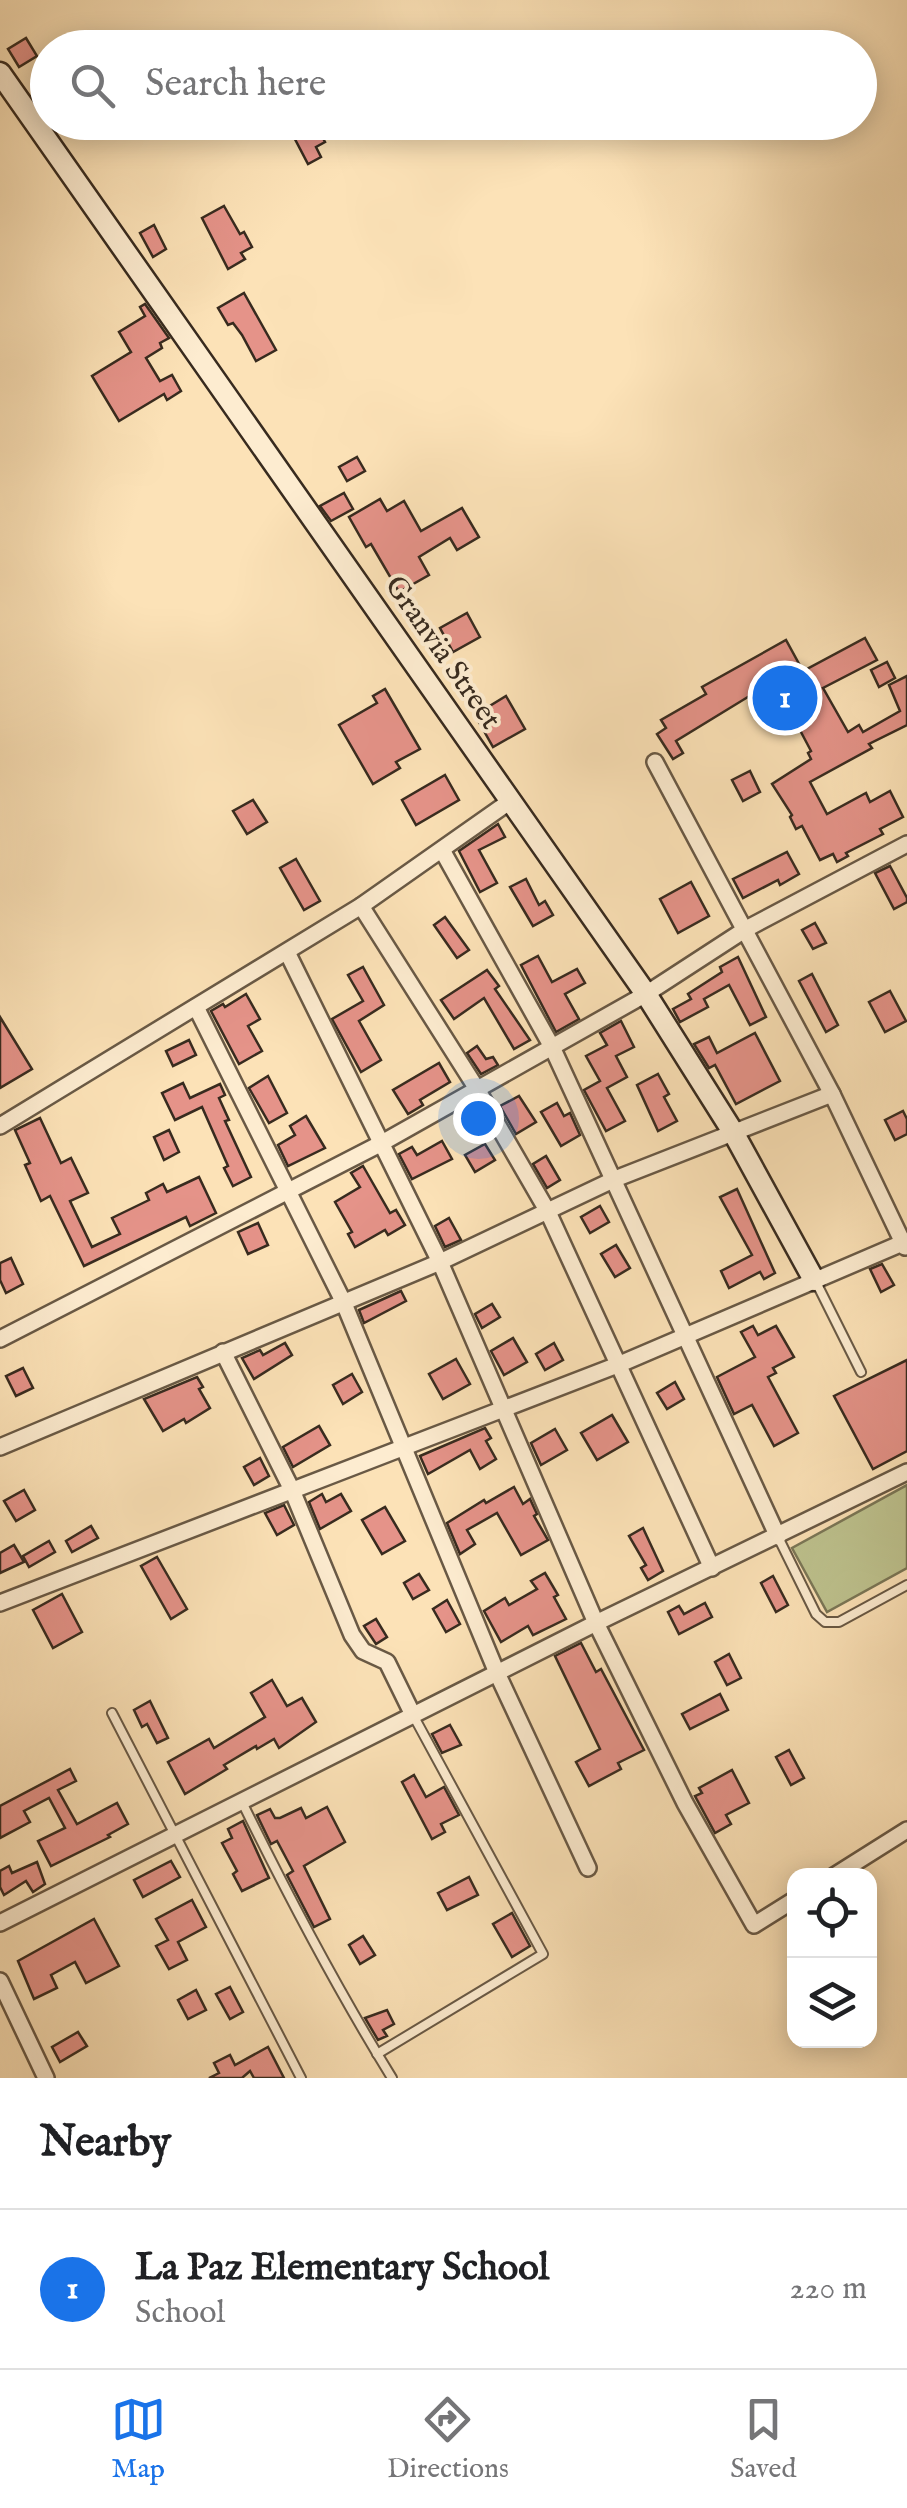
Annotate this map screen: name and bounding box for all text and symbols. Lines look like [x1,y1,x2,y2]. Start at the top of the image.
search box [30,30,877,140]
icon: search [65,58,120,113]
text: Search here [145,61,326,109]
street label: Granvia Street [375,569,509,737]
pin: 1 [752,660,818,736]
your location [453,1093,504,1144]
map controls [787,1868,877,2048]
button: locate [787,1868,877,1958]
button: layers [787,1958,877,2048]
text: Nearby [40,2117,171,2170]
text: La Paz Elementary School [135,2245,549,2293]
text: 1 [67,2269,78,2310]
text: 220 m [790,2269,867,2310]
text: School [135,2293,225,2334]
tab: Map [111,2392,166,2487]
tab: Directions [387,2392,509,2487]
tab: Saved [730,2392,796,2487]

